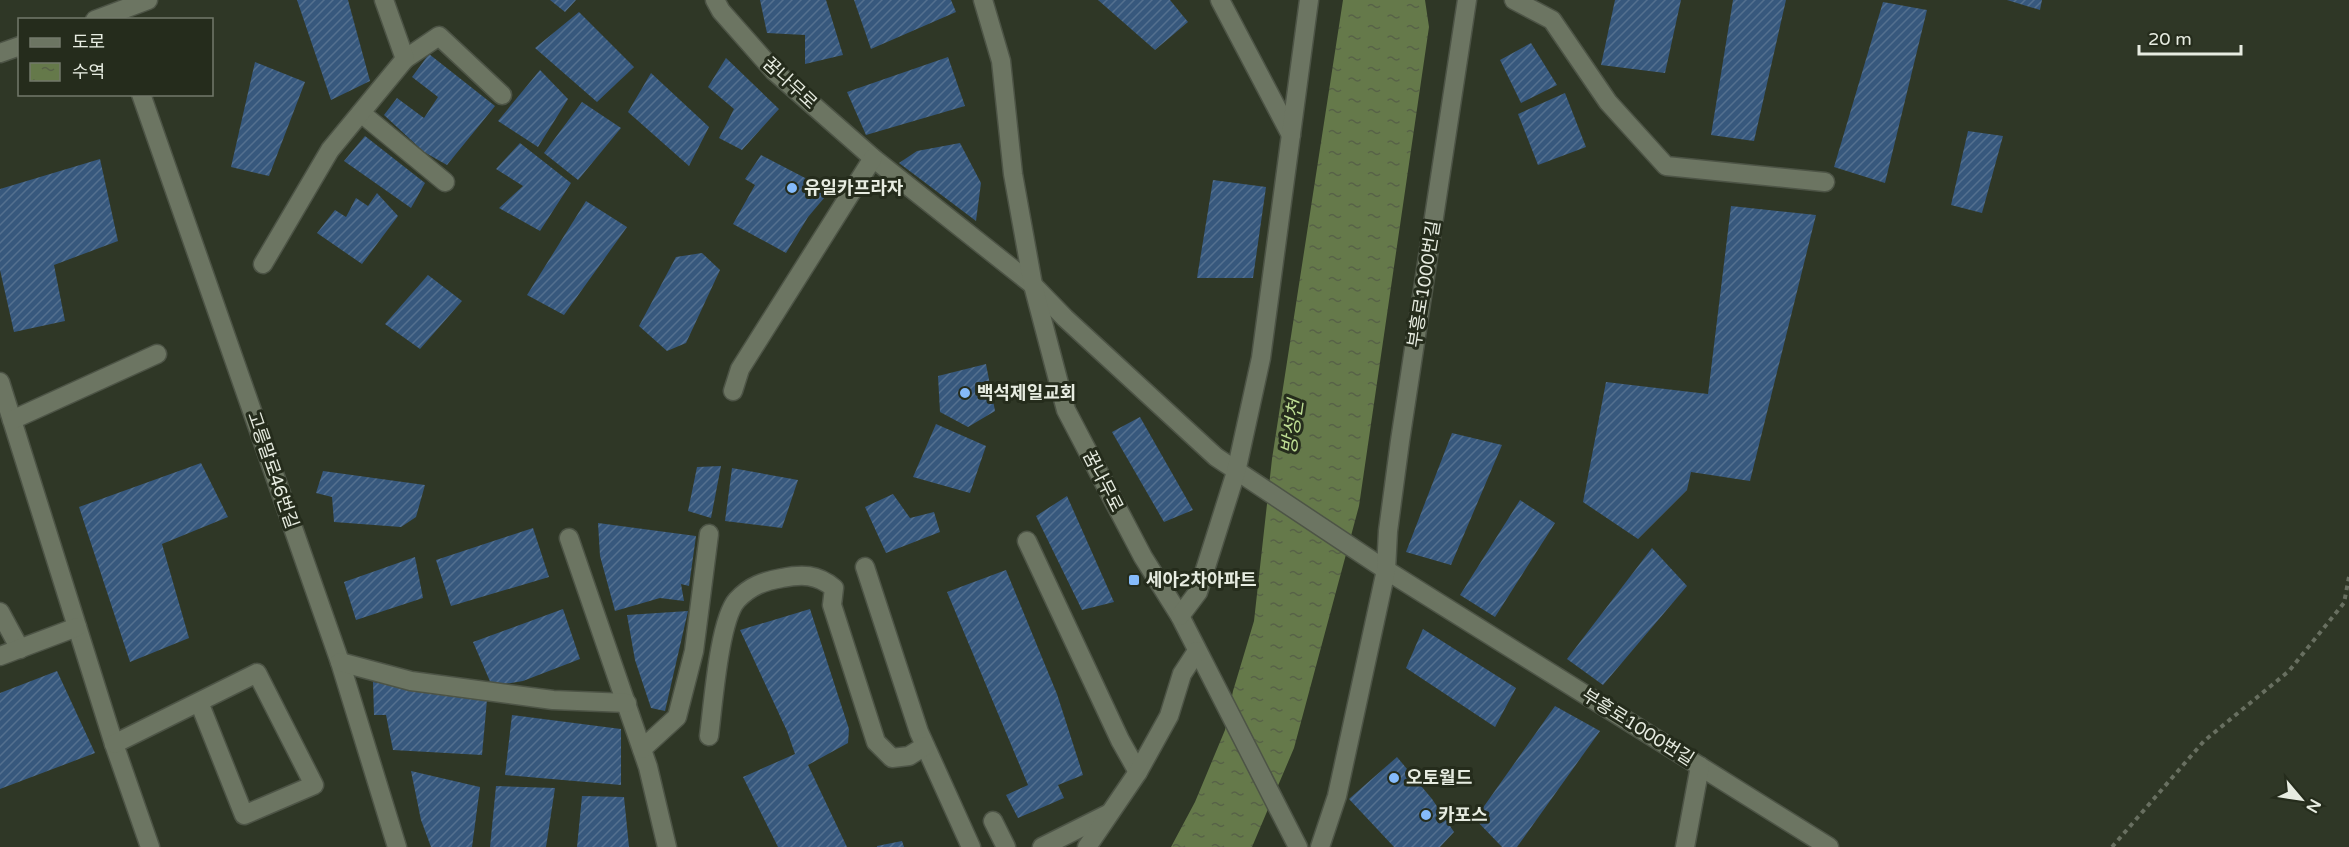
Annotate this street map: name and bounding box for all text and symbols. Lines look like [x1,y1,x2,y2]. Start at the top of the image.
legend [18,18,213,96]
scale bar [2139,18,2241,56]
text: 20 m [2148,28,2192,50]
text: 도로 [72,31,105,53]
street label: 꿈나무로 [758,52,822,114]
text: 수역 [72,61,105,83]
place label: 유일카프라자 [804,177,904,199]
marker: 유일카프라자 [785,181,799,195]
street label: 부흥로1000번길 [1403,219,1445,349]
place label: 백석제일교회 [977,382,1076,404]
marker: 백석제일교회 [958,386,972,400]
water label: 방성천 [1277,395,1309,456]
street label: 고릉말로46번길 [243,409,303,531]
street label: 꿈나무로 [1078,446,1128,516]
place label: 세아2차아파트 [1146,569,1257,591]
marker: 세아2차아파트 [1127,573,1141,587]
street label: 부흥로1000번길 [1578,684,1698,770]
place label: 오토월드 [1406,767,1472,789]
north arrow [2271,769,2331,829]
marker: 오토월드 [1387,771,1401,785]
text: N [2301,795,2325,816]
place label: 카포스 [1438,804,1488,826]
marker: 카포스 [1419,808,1433,822]

